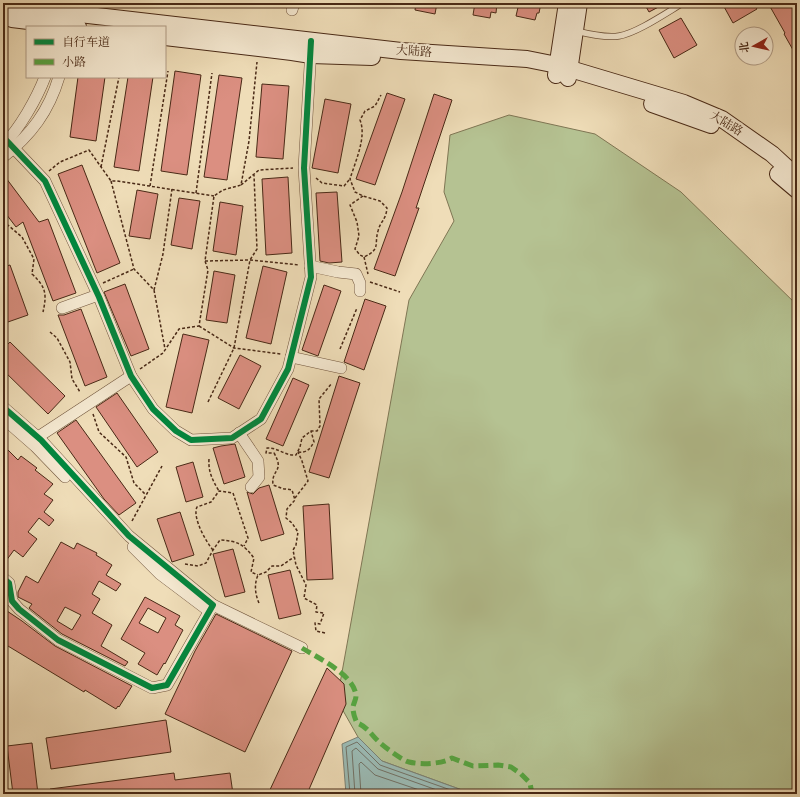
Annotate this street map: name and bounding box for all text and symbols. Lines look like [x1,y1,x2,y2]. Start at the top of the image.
legend [26,26,166,78]
north arrow [734,26,774,66]
text: 自行车道 [62,35,110,51]
text: 北 [737,41,754,54]
street label: 大陆路 [395,43,433,61]
text: 小路 [62,55,86,71]
street label: 大陆路 [706,108,746,140]

